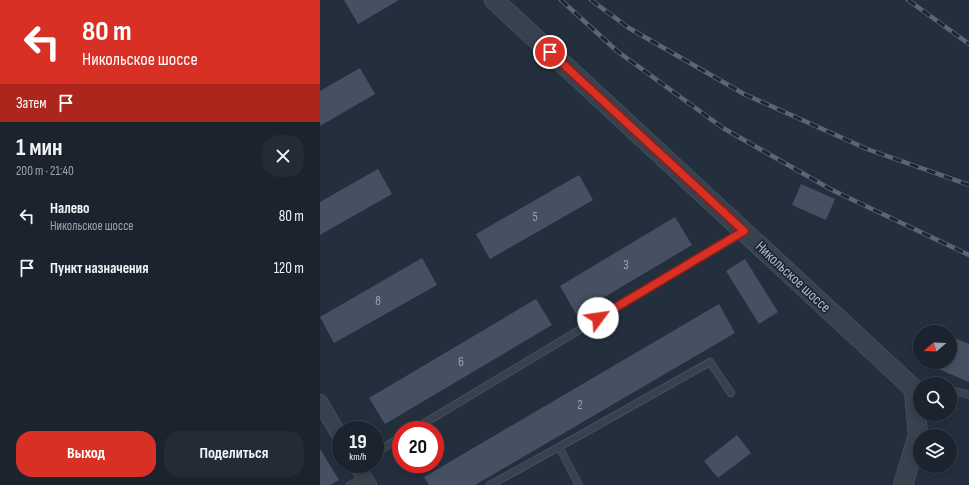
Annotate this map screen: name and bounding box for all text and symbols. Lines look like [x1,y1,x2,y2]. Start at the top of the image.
text: 80 m [82,15,131,48]
icon: left [16,16,68,68]
pin [533,35,567,69]
icon: arrive [539,41,561,63]
text: Никольское шоссе [82,49,198,70]
icon: arrive [55,92,77,114]
text: Затем [16,94,47,113]
text: 1 мин [16,133,63,162]
button: close [262,135,304,177]
text: 200 m · 21:40 [16,163,74,179]
text: Налево [50,199,90,218]
icon: left [16,205,38,227]
text: 80 m [279,207,304,226]
house number: 5 [532,209,538,225]
text: Никольское шоссе [50,218,134,234]
street label: Никольское шоссе [751,237,835,317]
icon: arrive [16,257,38,279]
house number: 3 [623,257,629,273]
text: Пункт назначения [50,259,148,278]
text: 120 m [274,259,304,278]
house number: 8 [375,293,381,309]
position arrow [577,297,619,339]
north arrow [913,325,957,369]
map controls [913,325,957,473]
house number: 6 [458,354,464,370]
button: search [913,377,957,421]
house number: 2 [577,397,583,413]
speed limit sign: 20 [392,421,444,473]
button: layers [913,429,957,473]
text: 19 [349,430,367,454]
button: Выход [16,431,156,477]
button: Поделиться [164,431,304,477]
text: km/h [349,451,367,463]

